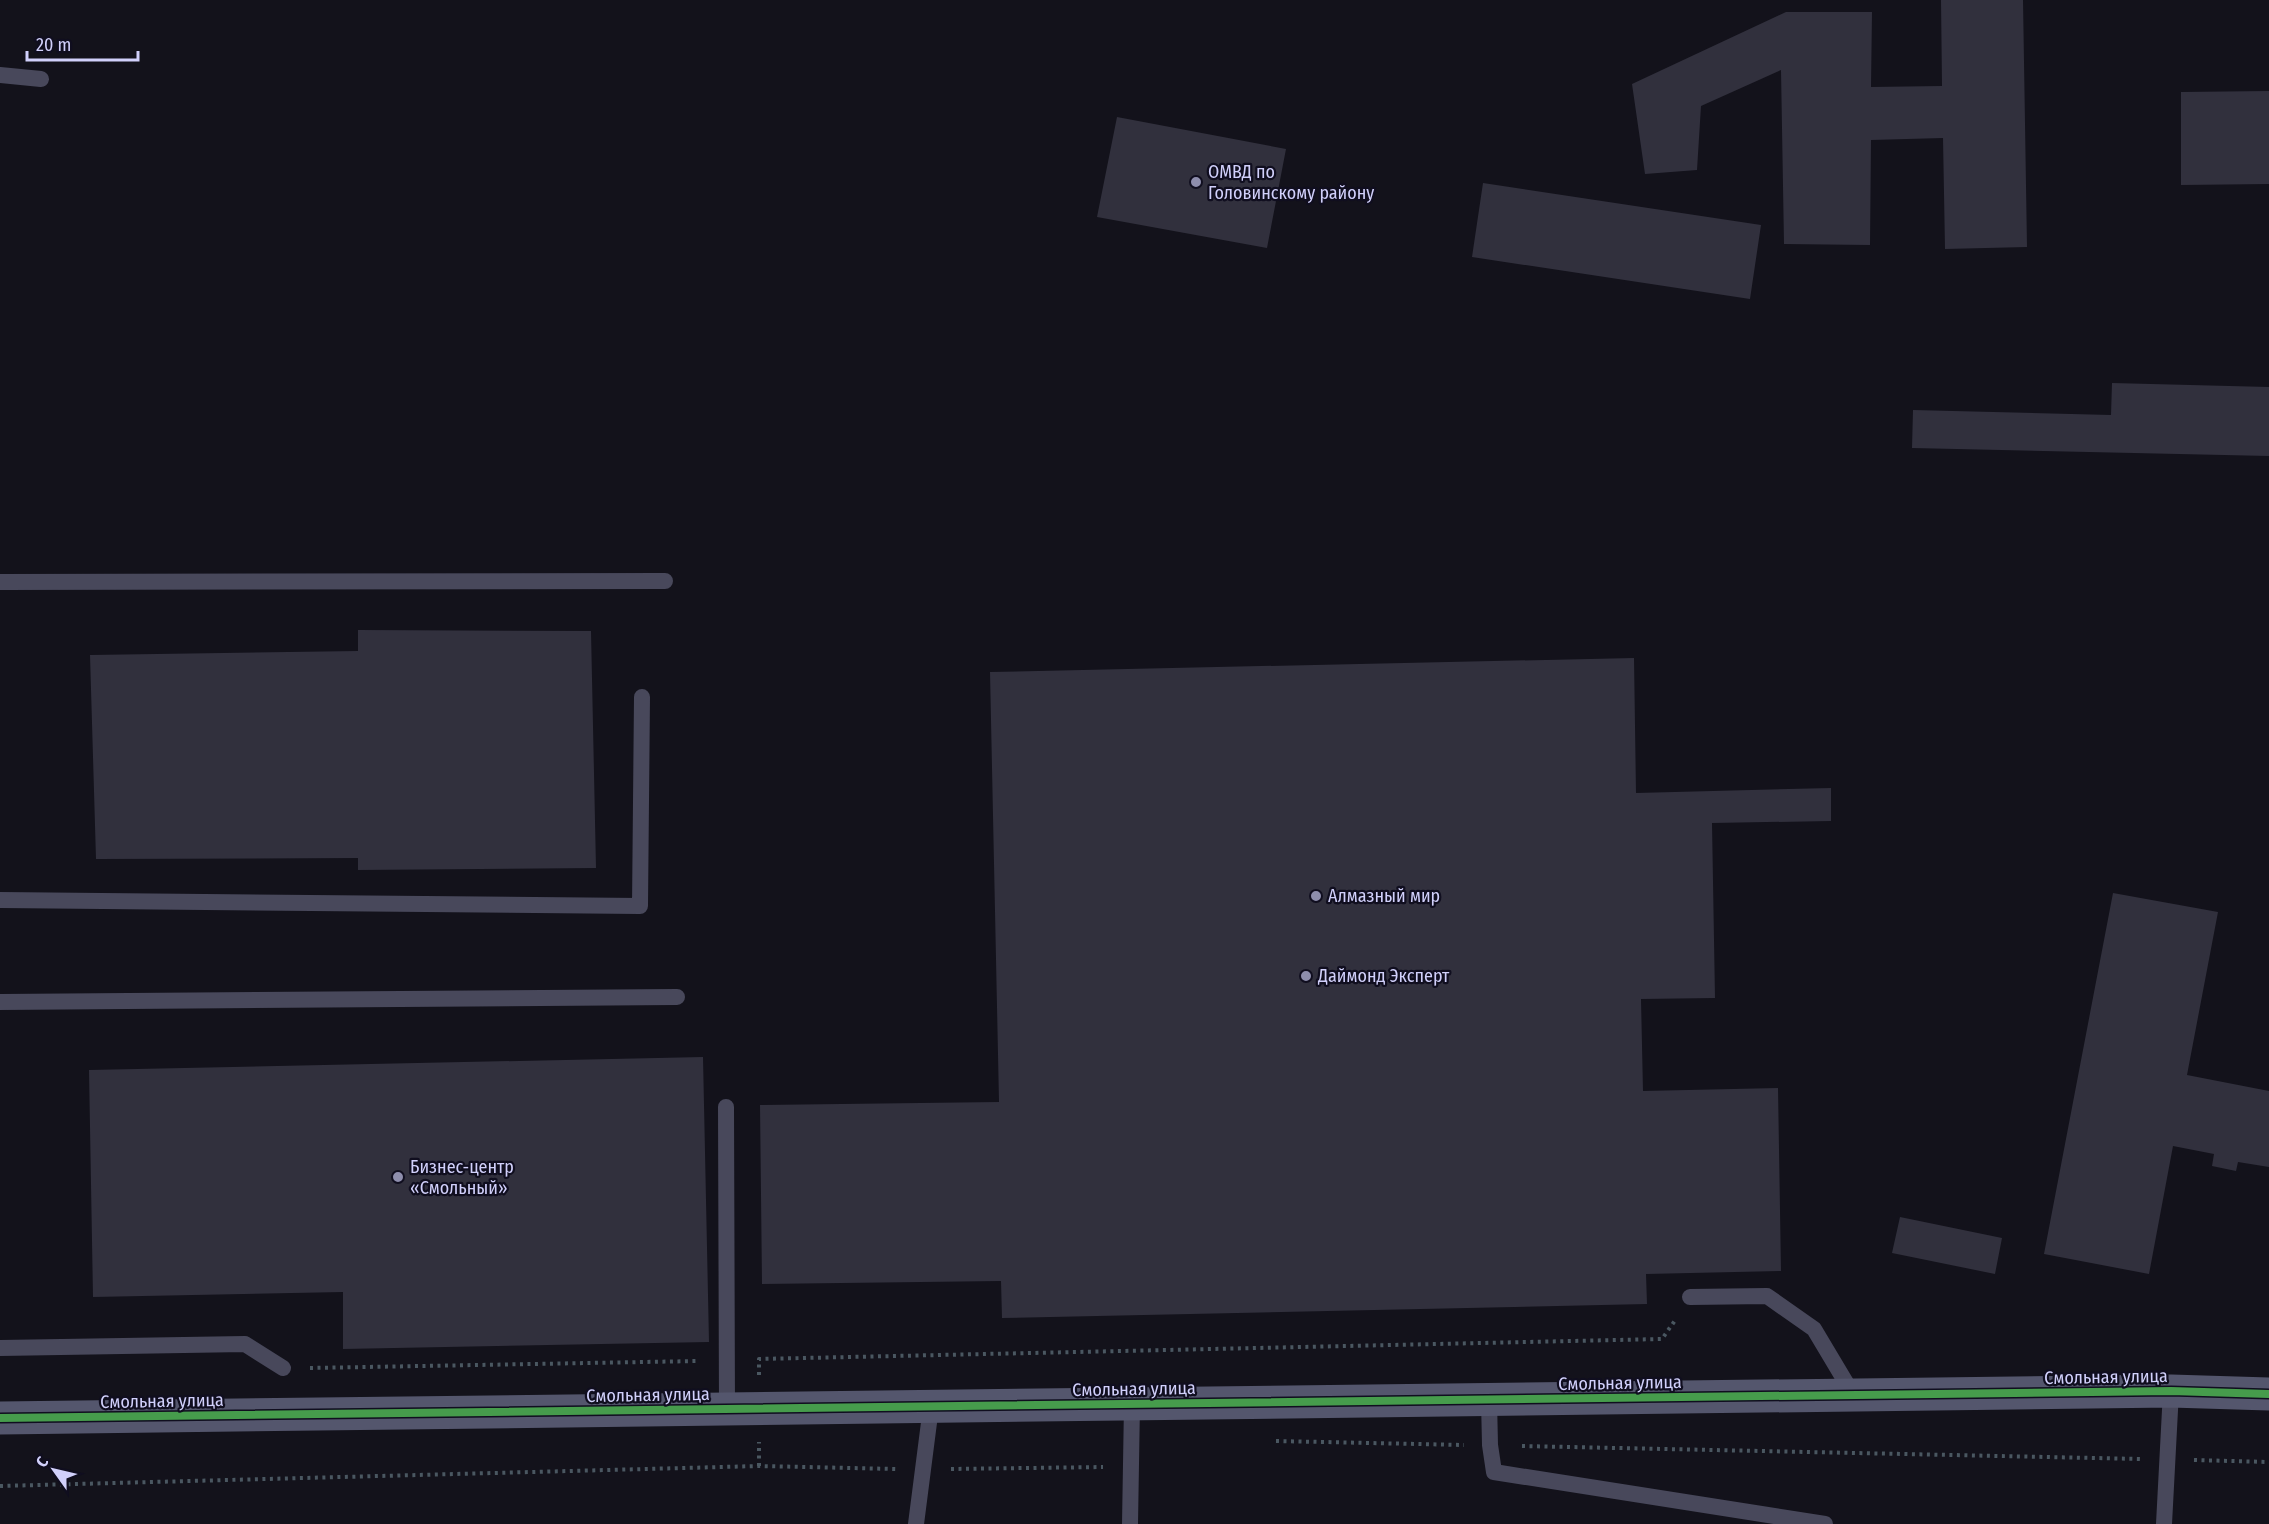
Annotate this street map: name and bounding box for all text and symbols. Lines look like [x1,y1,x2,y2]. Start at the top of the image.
scale bar [27,24,138,62]
text: 20 m [36,34,71,56]
place label: ОМВД по Головинскому району [1208,161,1374,204]
marker: ОМВД по Головинскому району [1189,175,1203,189]
place label: Алмазный мир [1328,885,1440,907]
marker: Алмазный мир [1309,889,1323,903]
place label: Даймонд Эксперт [1317,965,1450,987]
marker: Даймонд Эксперт [1299,969,1313,983]
place label: Бизнес-центр «Смольный» [410,1156,514,1199]
marker: Бизнес-центр «Смольный» [391,1170,405,1184]
street label: Смольная улица [2044,1365,2168,1389]
street label: Смольная улица [1558,1371,1682,1395]
street label: Смольная улица [1072,1377,1196,1401]
street label: Смольная улица [586,1383,710,1407]
street label: Смольная улица [100,1389,224,1413]
north arrow [24,1440,84,1500]
text: С [32,1453,53,1471]

